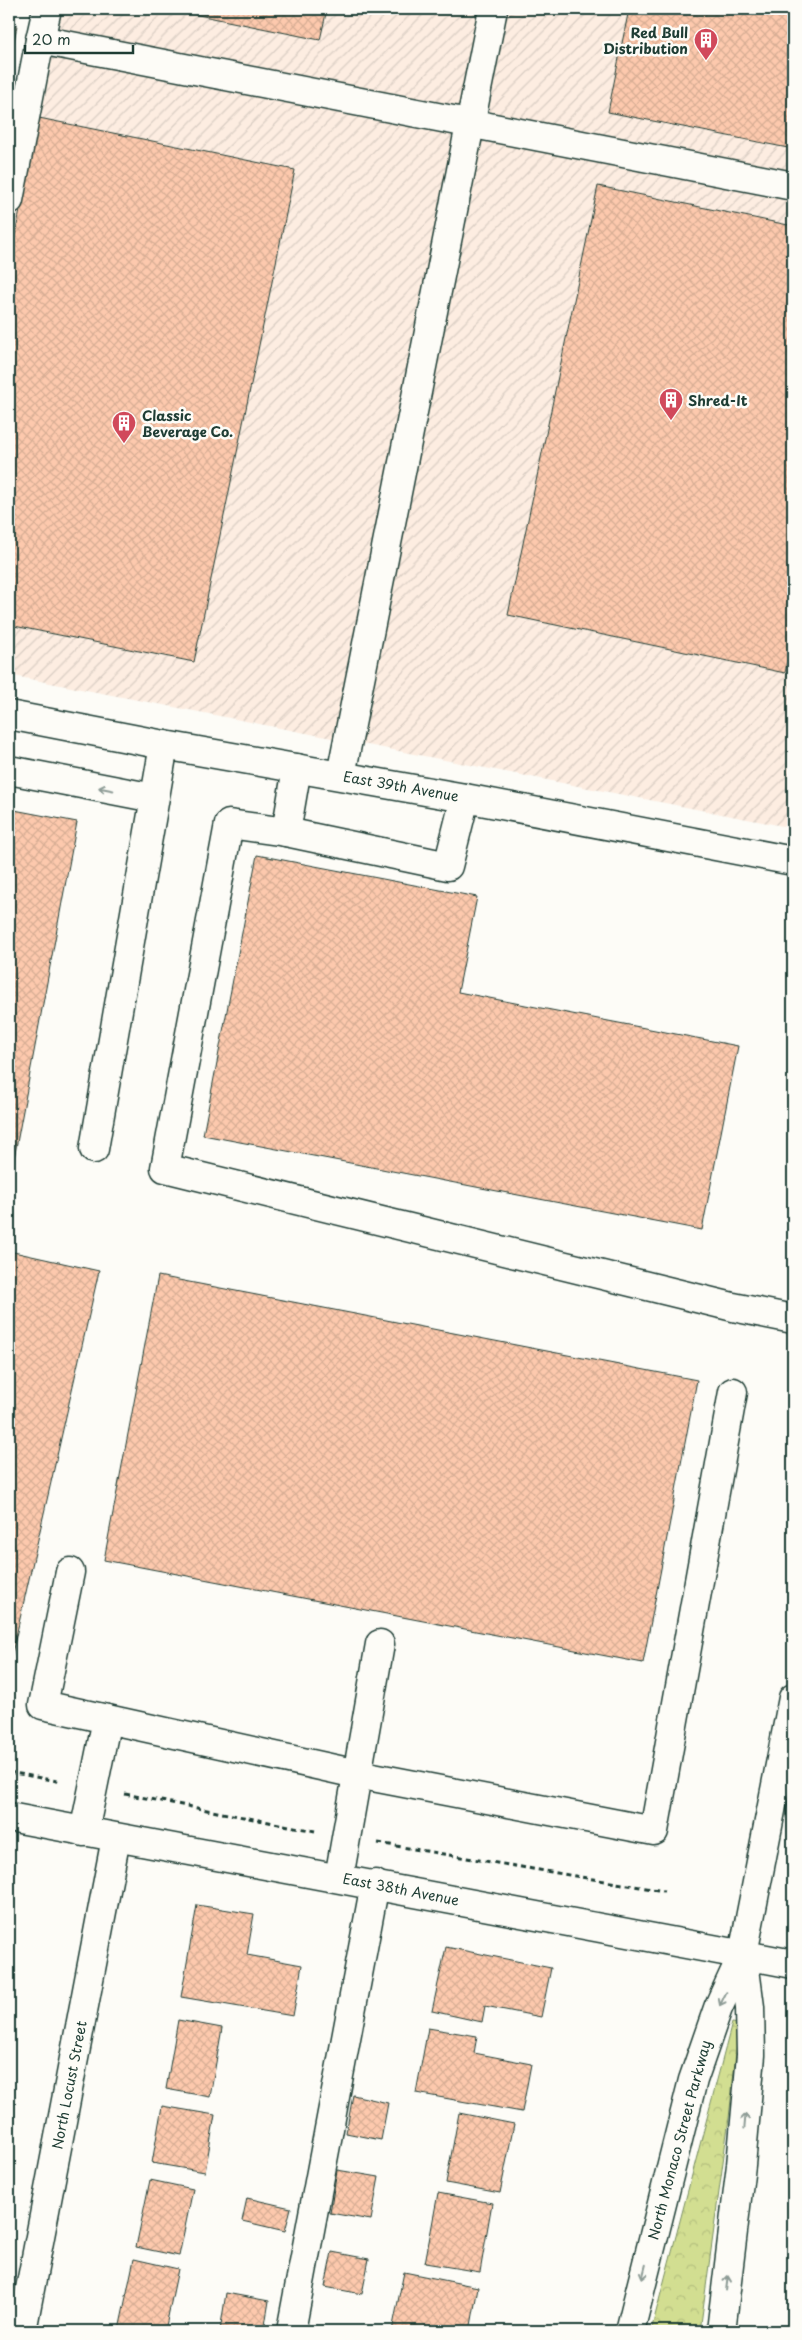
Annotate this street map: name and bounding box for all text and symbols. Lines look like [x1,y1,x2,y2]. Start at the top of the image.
scale bar [25,22,132,54]
place label: Red Bull Distribution [603,22,688,59]
text: 20 m [32,27,71,50]
building icon: Red Bull Distribution [693,27,719,61]
building icon: Shred-It [658,387,684,421]
place label: Shred-It [688,390,748,411]
place label: Classic Beverage Co. [142,405,233,442]
building icon: Classic Beverage Co. [111,410,137,444]
street label: East 39th Avenue [342,765,461,807]
one-way arrow [99,783,115,793]
street label: East 38th Avenue [341,1867,461,1911]
one-way arrow [717,1991,727,2006]
street label: North Locust Street [46,2019,92,2151]
street label: North Monaco Street Parkway [642,2038,716,2242]
one-way arrow [740,2114,750,2130]
one-way arrow [639,2264,649,2280]
one-way arrow [722,2275,732,2291]

